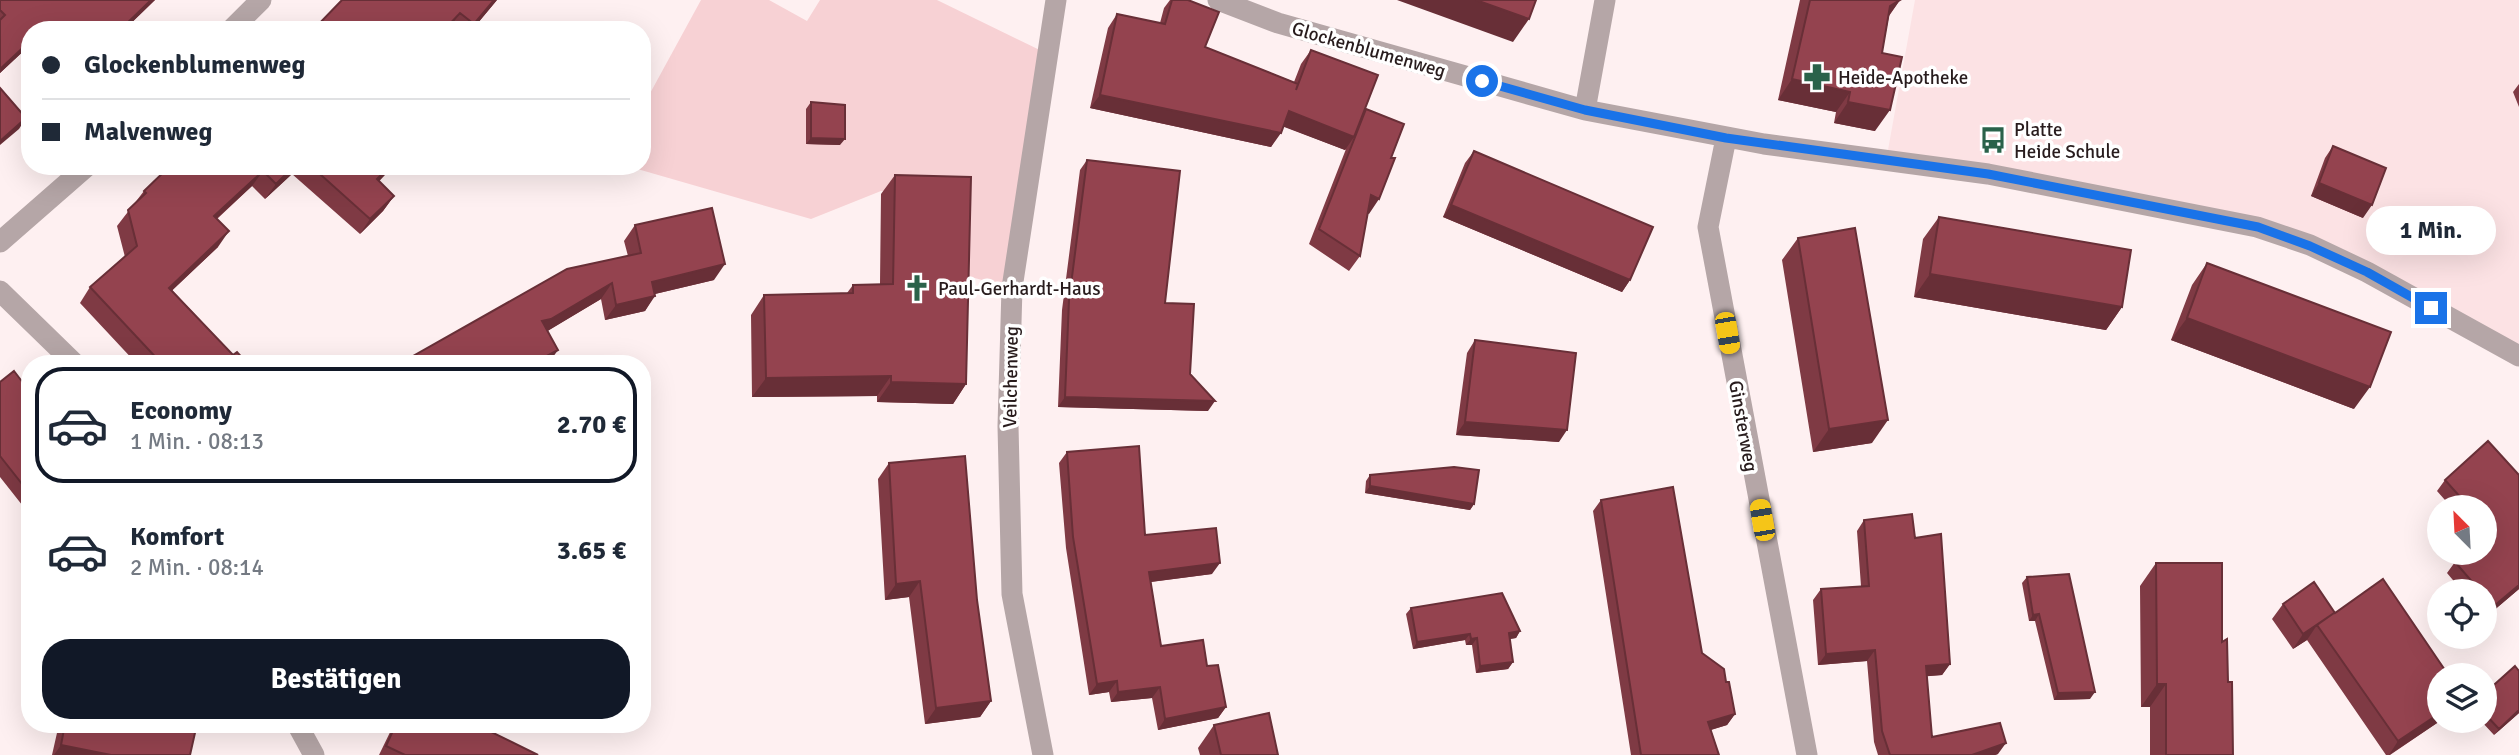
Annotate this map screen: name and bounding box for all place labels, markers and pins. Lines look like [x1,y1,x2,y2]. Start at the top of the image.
pharmacy icon: Heide-Apotheke [1802,62,1832,92]
place label: Heide-Apotheke [1838,66,1968,90]
place label: Platte Heide Schule [2014,118,2120,164]
bus stop icon: Platte Heide Schule [1978,125,2008,155]
church icon: Paul-Gerhardt-Haus [902,273,932,303]
place label: Paul-Gerhardt-Haus [938,277,1100,301]

